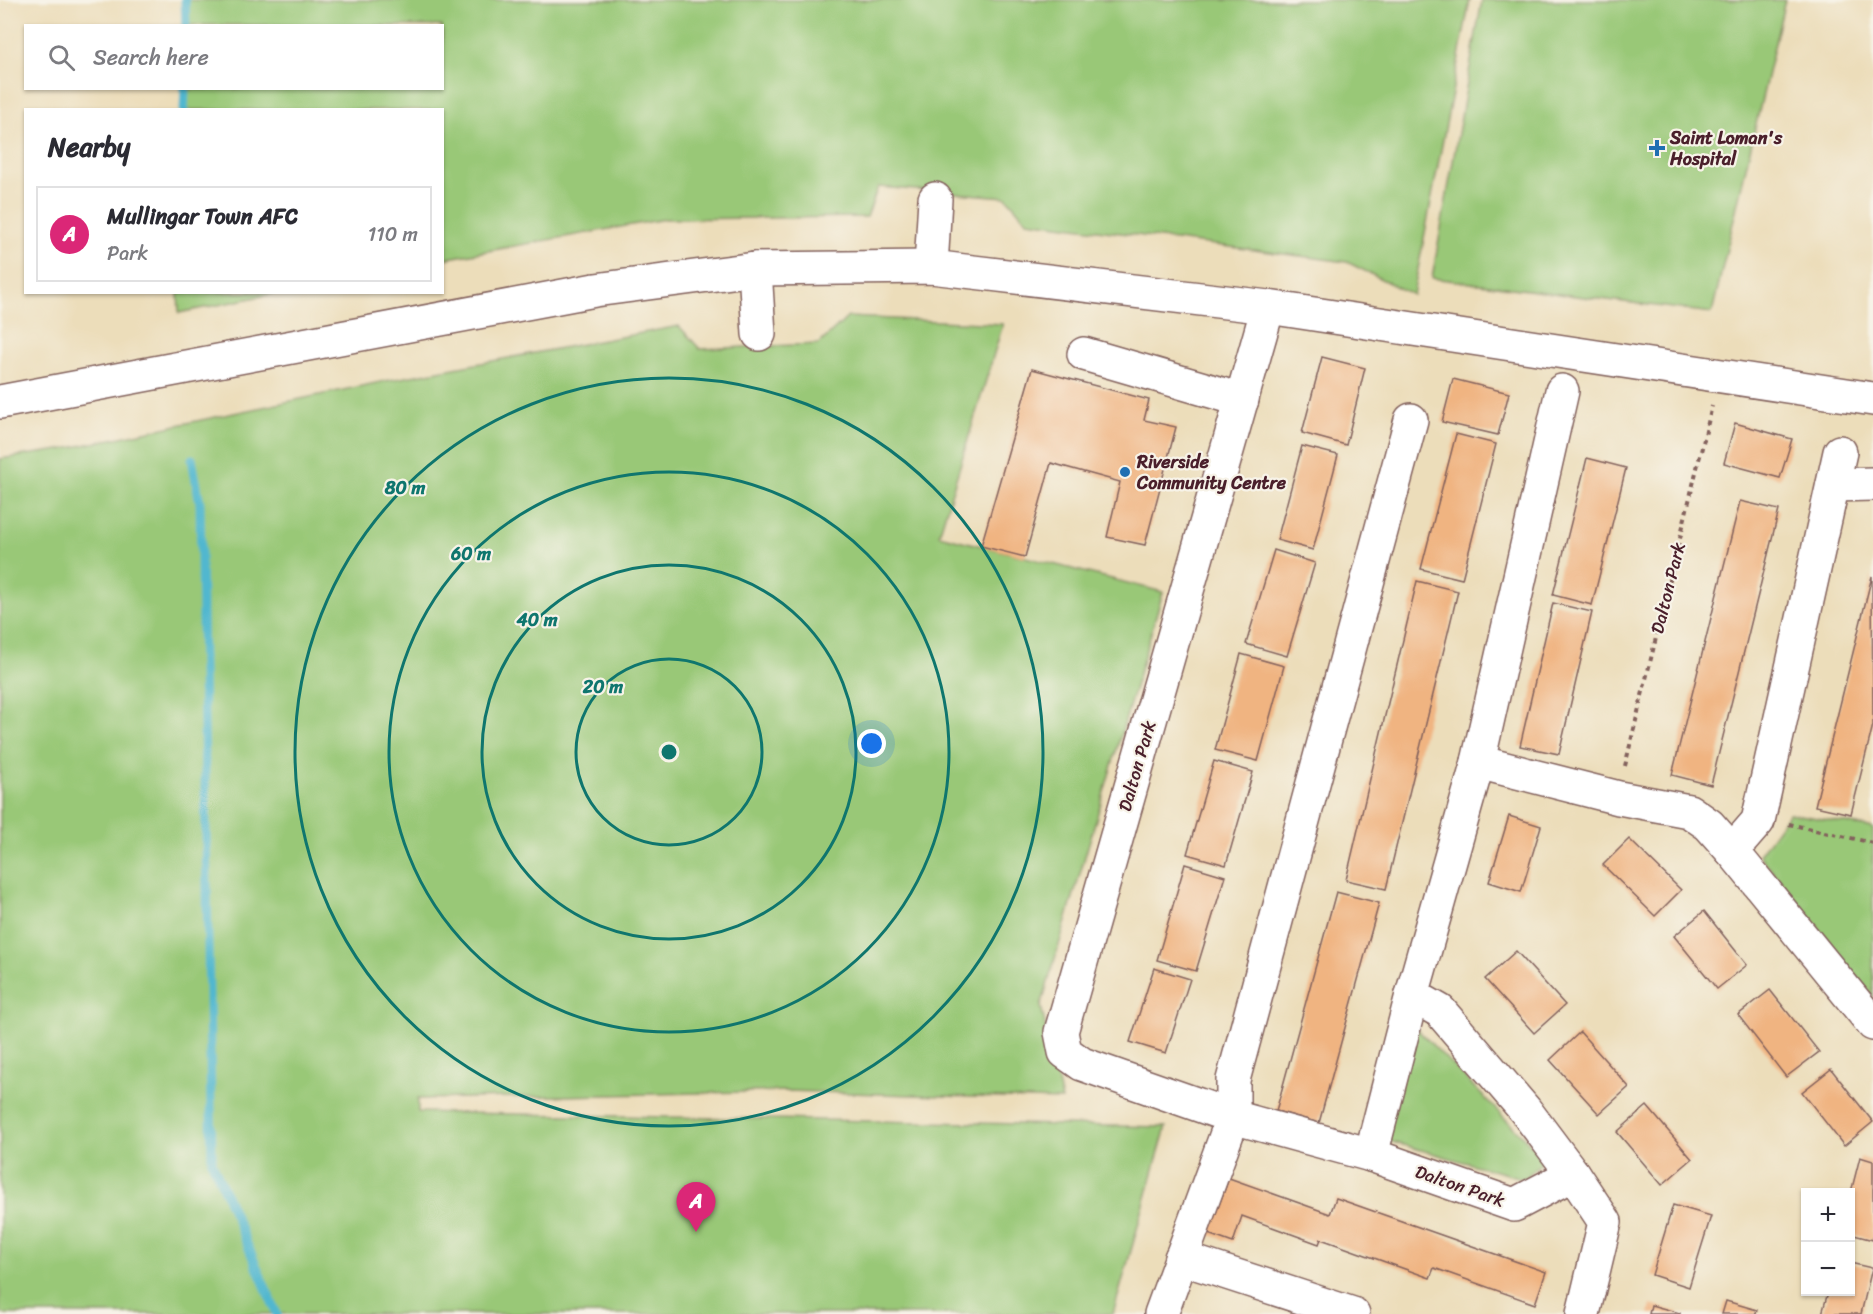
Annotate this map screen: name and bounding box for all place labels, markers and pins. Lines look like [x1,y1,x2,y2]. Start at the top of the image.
place label: Saint Loman's Hospital [1669,122,1783,175]
marker: Saint Loman's Hospital [1648,139,1666,157]
place label: Riverside Community Centre [1136,446,1287,499]
marker: Riverside Community Centre [1118,465,1132,479]
centre of rings [659,742,679,762]
pin: A [676,1182,716,1232]

